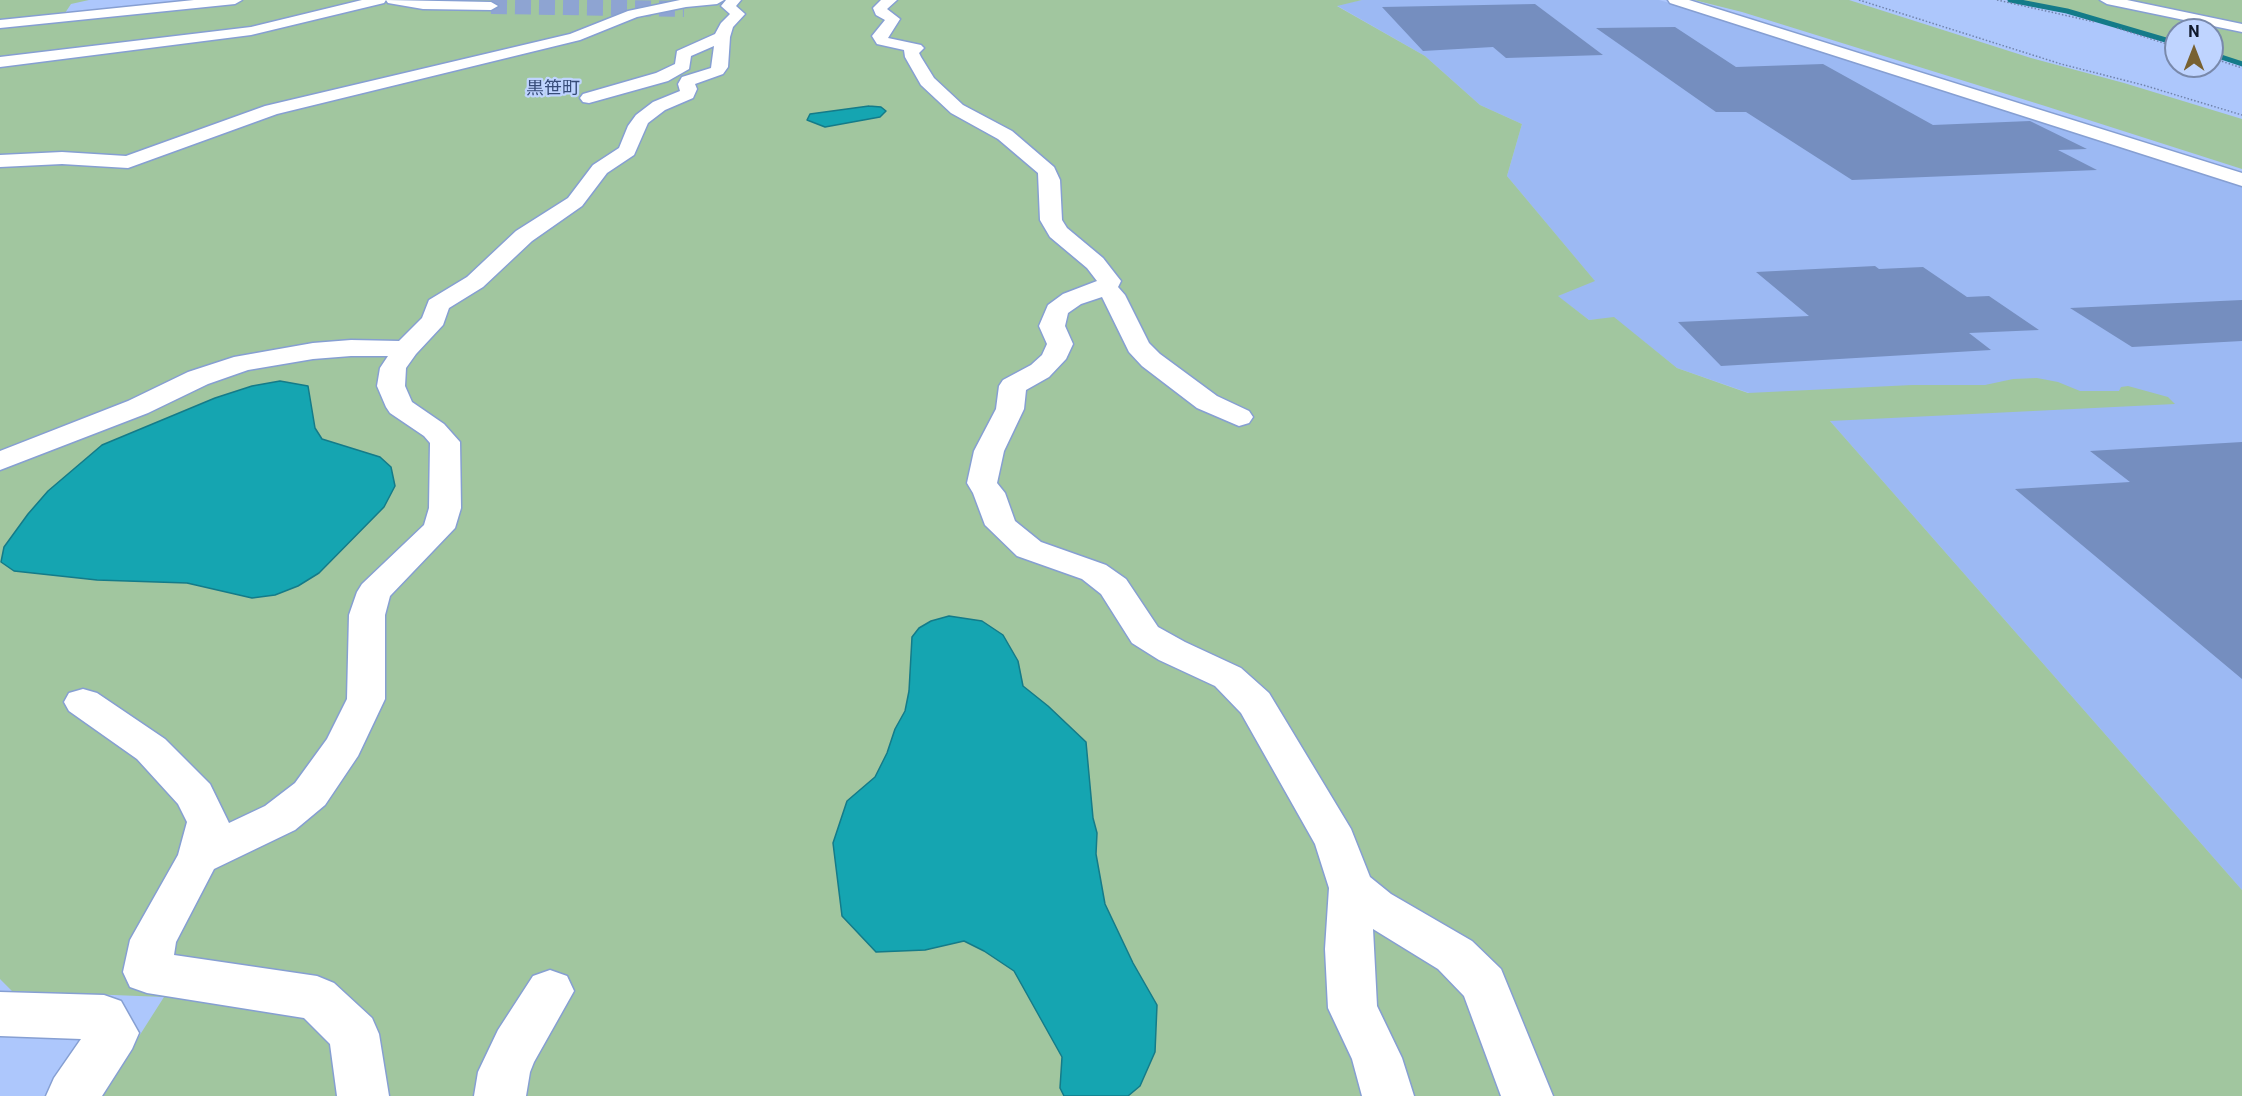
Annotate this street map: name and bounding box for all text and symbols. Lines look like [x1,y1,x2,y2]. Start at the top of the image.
north arrow [2164,18,2224,78]
text: N [2188,22,2200,41]
district label: 黒笹町 [526,78,580,100]

